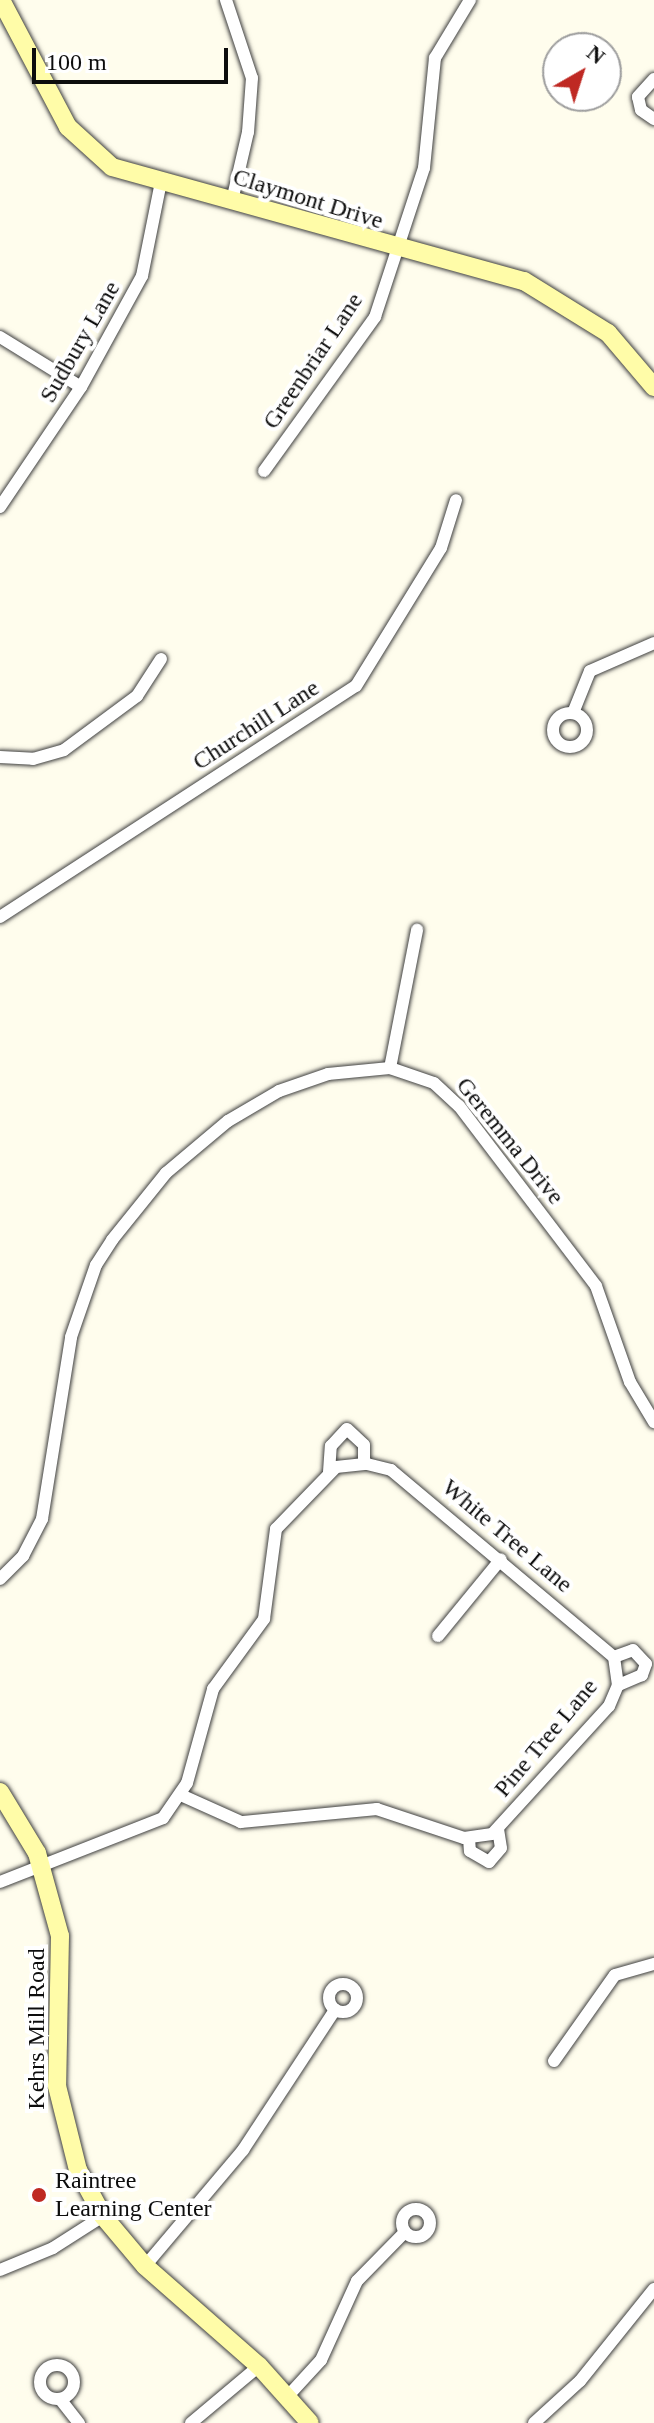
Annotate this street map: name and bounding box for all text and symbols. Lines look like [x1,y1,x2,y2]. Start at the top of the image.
scale bar [36,32,232,82]
north arrow [542,32,622,112]
text: N [582,40,610,69]
text: 100 m [46,49,107,75]
street label: Claymont Drive [230,163,386,235]
street label: Sudbury Lane [34,276,126,408]
street label: Greenbriar Lane [257,287,369,435]
street label: Churchill Lane [188,674,324,776]
street label: Geremma Drive [450,1072,570,1210]
street label: White Tree Lane [436,1473,578,1599]
street label: Pine Tree Lane [488,1673,604,1803]
street label: Kehrs Mill Road [23,1948,51,2110]
place label: Raintree Learning Center [55,2167,212,2223]
marker: Raintree Learning Center [30,2186,48,2204]

